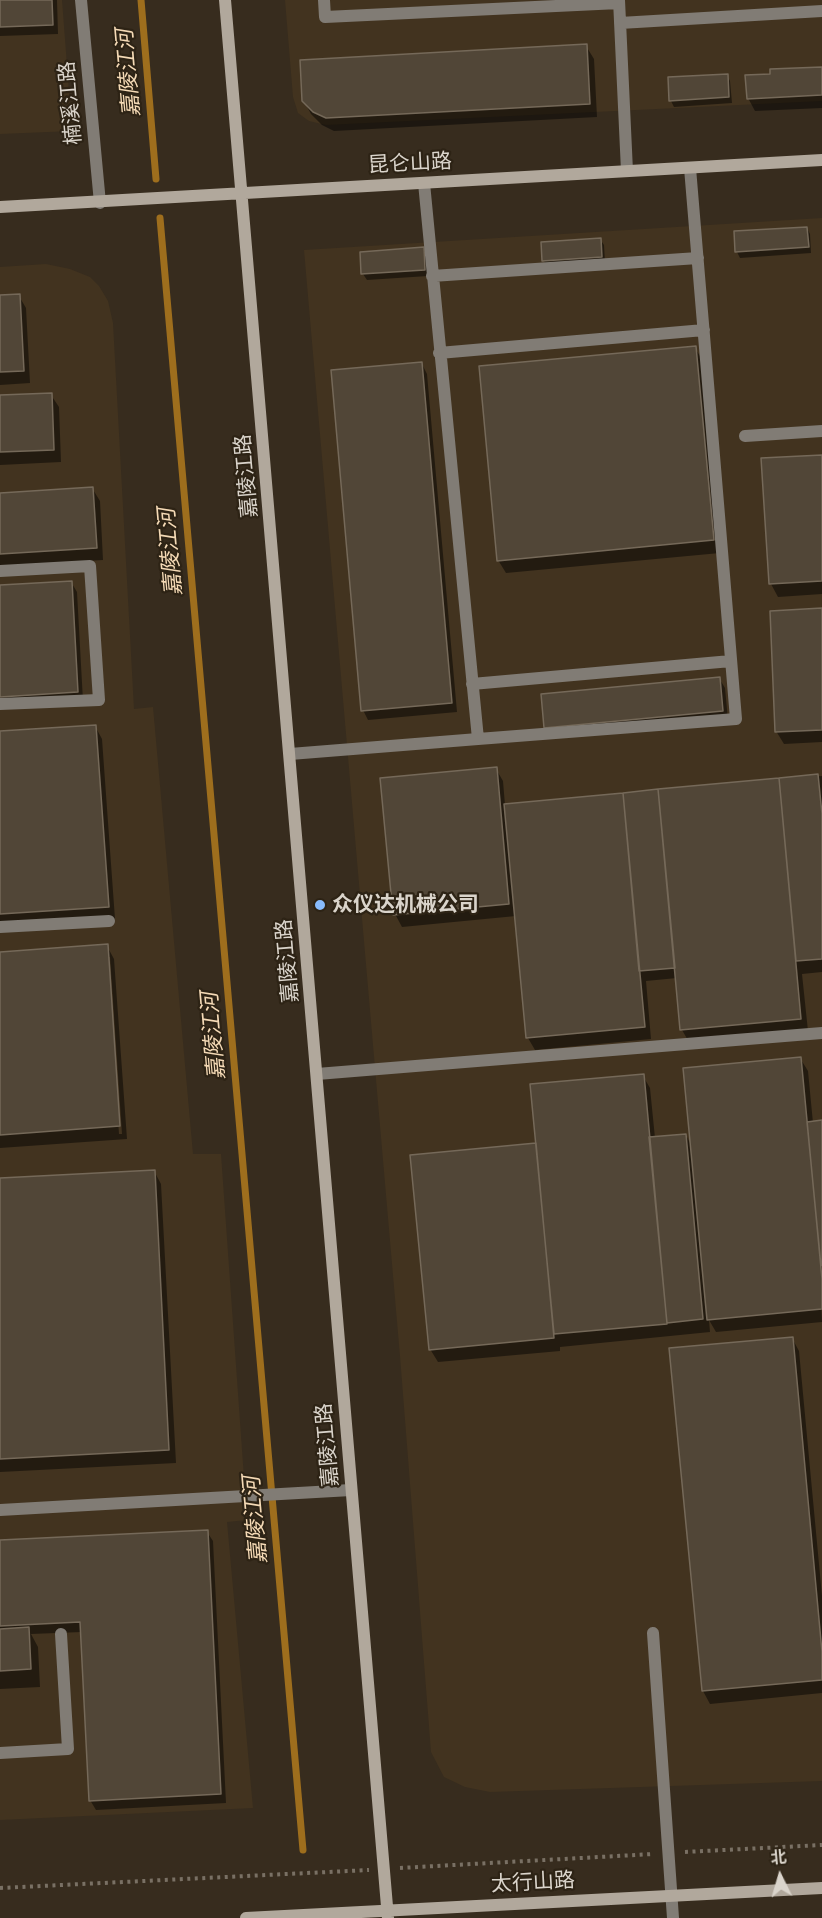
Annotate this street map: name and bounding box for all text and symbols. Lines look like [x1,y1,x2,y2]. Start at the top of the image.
water label: 嘉陵江河 [112,28,146,118]
street label: 楠溪江路 [55,60,87,146]
street label: 昆仑山路 [367,149,453,179]
street label: 嘉陵江路 [231,433,263,519]
water label: 嘉陵江河 [154,507,188,597]
place label: 众仪达机械公司 [332,892,479,918]
marker: 众仪达机械公司 [313,898,327,912]
street label: 嘉陵江路 [272,918,304,1004]
water label: 嘉陵江河 [197,991,231,1081]
street label: 嘉陵江路 [312,1402,344,1488]
water label: 嘉陵江河 [239,1475,273,1565]
north arrow [750,1846,810,1906]
text: 北 [770,1847,787,1868]
street label: 太行山路 [490,1868,576,1898]

